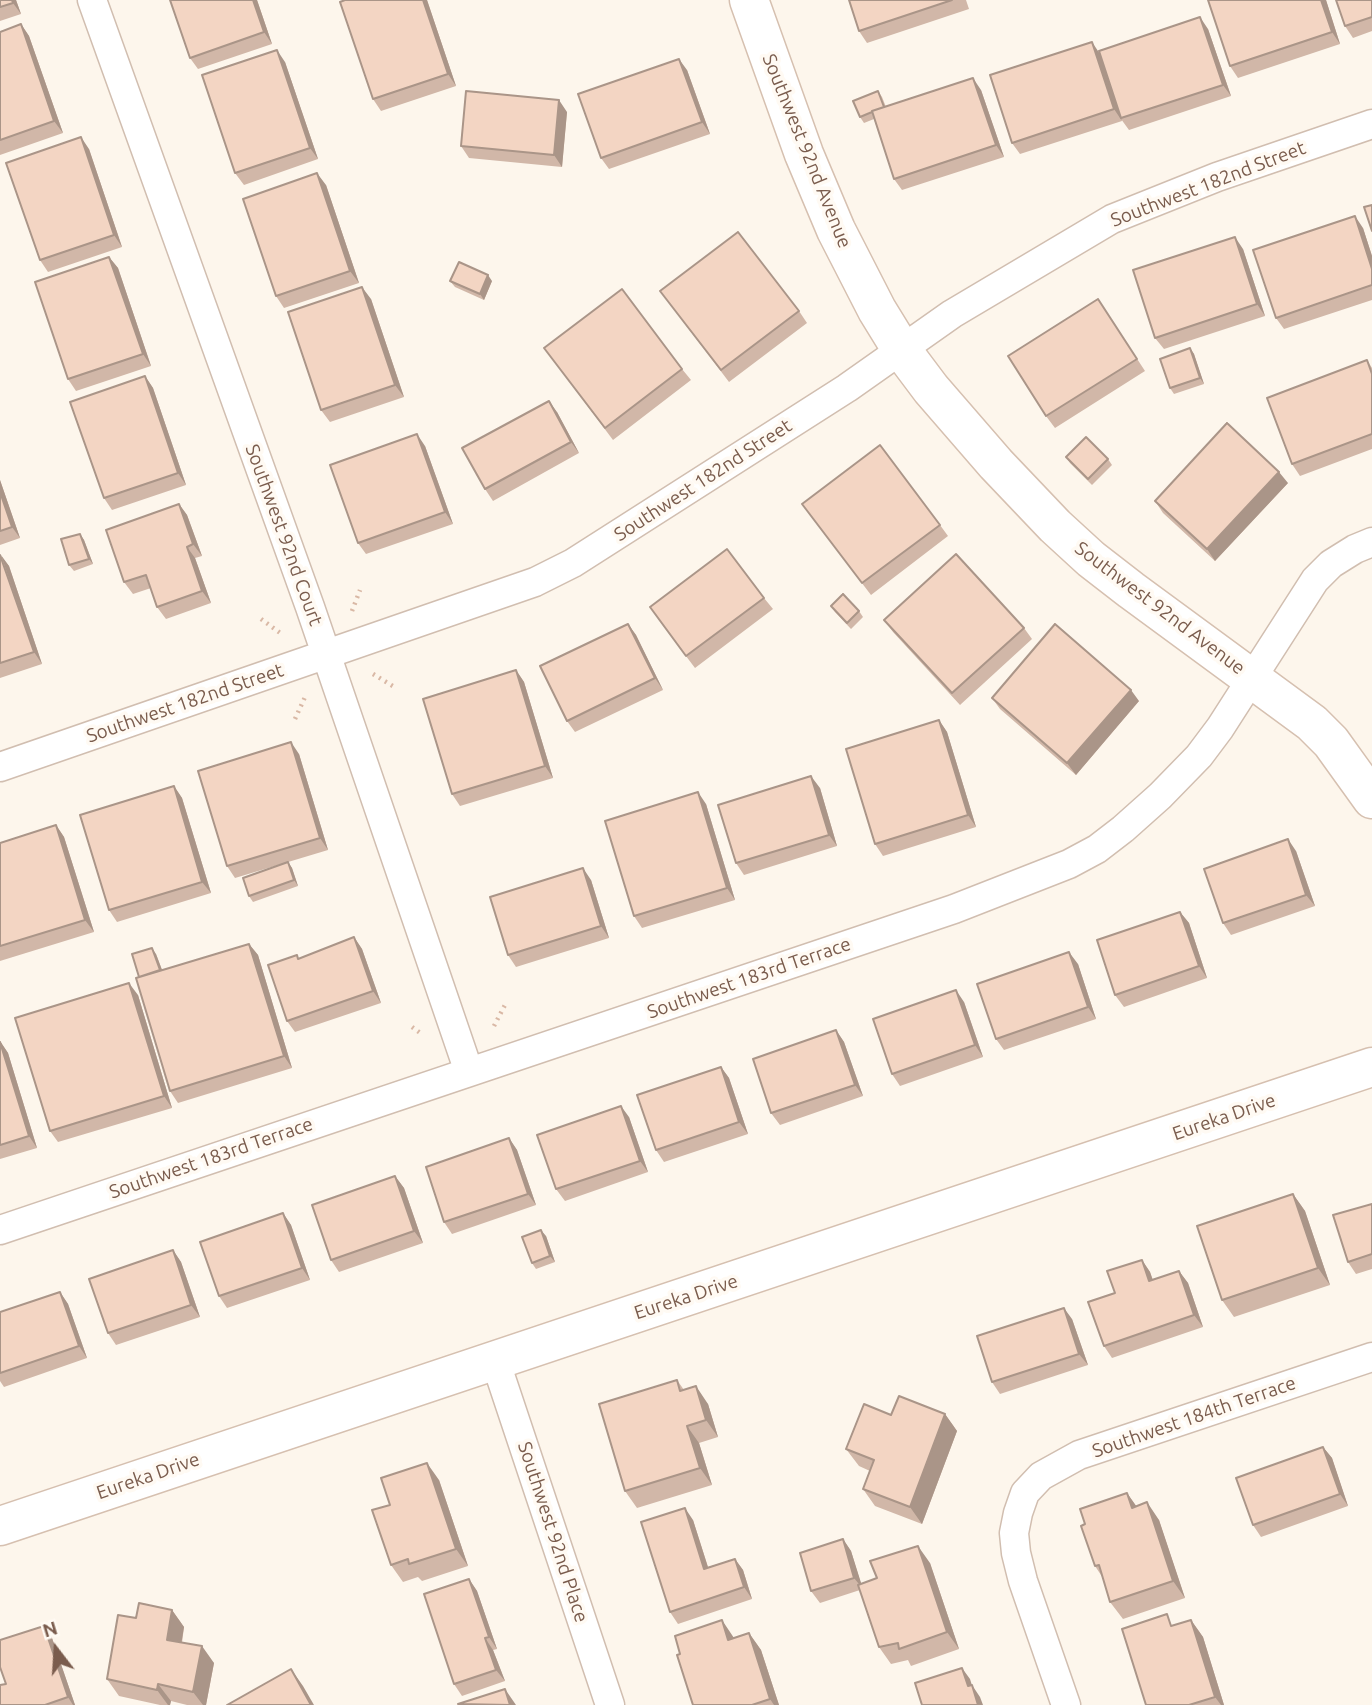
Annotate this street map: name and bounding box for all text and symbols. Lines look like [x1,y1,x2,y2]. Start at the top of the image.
street label: Southwest 92nd Avenue [758,51,856,251]
street label: Southwest 182nd Street [1107,136,1309,232]
street label: Southwest 182nd Street [610,414,796,546]
street label: Southwest 92nd Court [241,441,327,629]
street label: Southwest 92nd Avenue [1070,537,1250,679]
street label: Southwest 182nd Street [83,659,287,747]
street label: Southwest 183rd Terrace [644,932,854,1024]
street label: Eureka Drive [1169,1089,1279,1145]
street label: Southwest 183rd Terrace [106,1112,316,1204]
street label: Eureka Drive [631,1270,741,1324]
street label: Southwest 184th Terrace [1089,1371,1299,1463]
street label: Southwest 92nd Place [513,1439,593,1625]
street label: Eureka Drive [93,1448,203,1504]
north arrow [21,1614,91,1684]
text: N [40,1616,60,1642]

